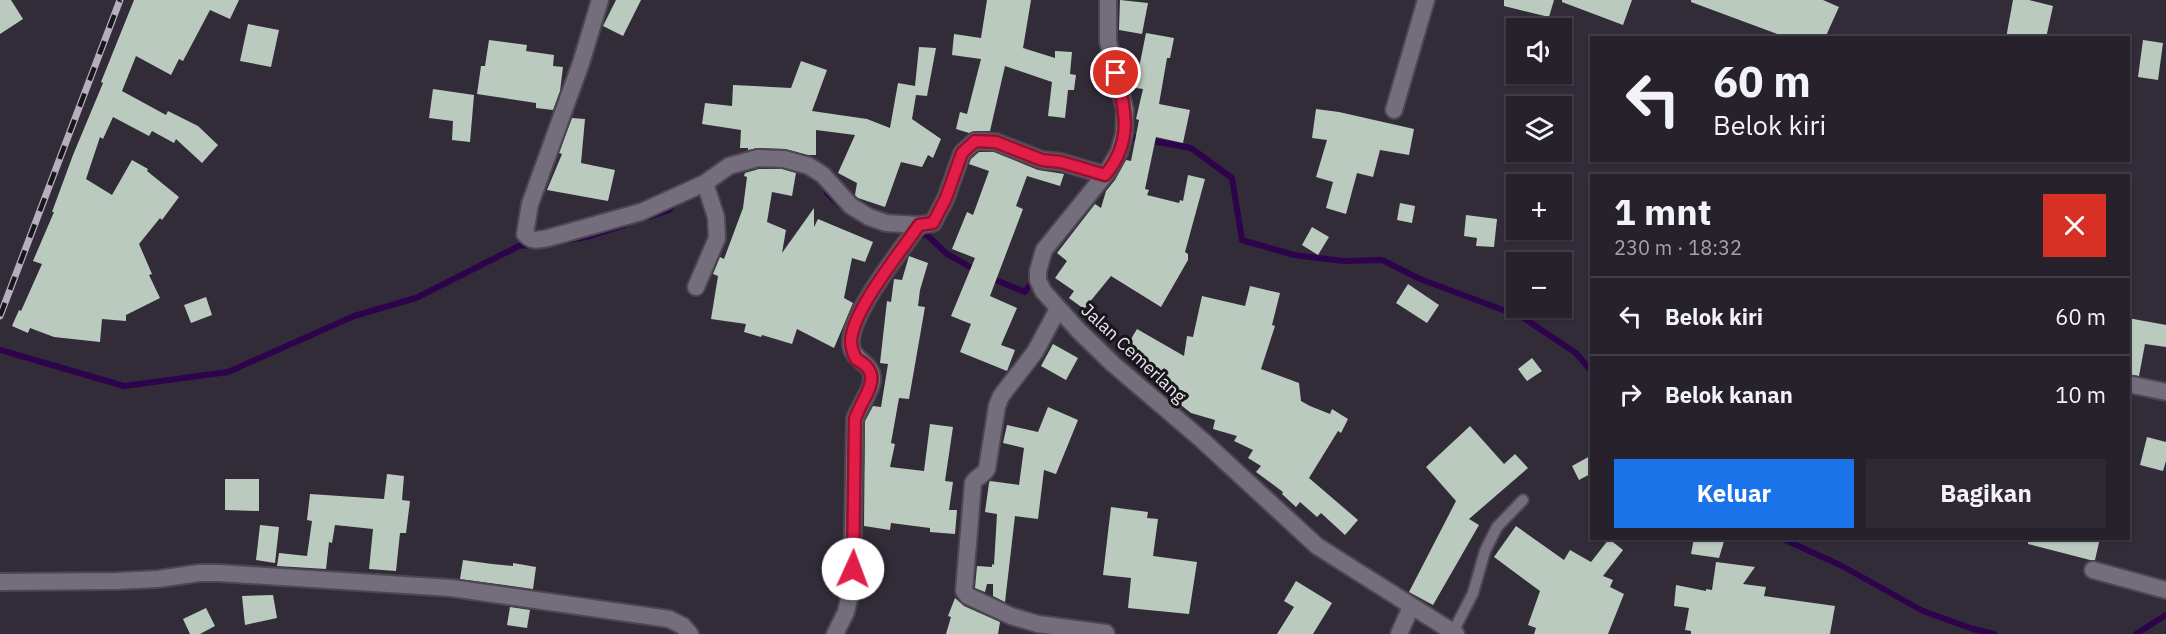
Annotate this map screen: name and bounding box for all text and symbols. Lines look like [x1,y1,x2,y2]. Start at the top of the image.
map controls [1506,18,1572,318]
button: sound [1506,18,1572,84]
pin [1090,47,1141,98]
text: 60 m [1713,54,1811,109]
icon: arrive [1099,56,1132,89]
icon: left [1614,60,1692,138]
button: layers [1506,96,1572,162]
text: Belok kiri [1713,107,1826,142]
button: + [1506,174,1572,240]
text: 1 mnt [1614,188,1712,235]
button: close [2043,194,2106,257]
text: 230 m · 18:32 [1614,234,1742,261]
button: − [1506,252,1572,318]
street label: Jalan Cemerlang [1077,298,1192,408]
icon: left [1614,300,1647,333]
text: Belok kiri [1665,302,1763,331]
text: 60 m [2055,302,2106,331]
icon: right [1614,378,1647,411]
text: Belok kanan [1665,380,1793,409]
text: 10 m [2055,380,2106,409]
button: Keluar [1614,459,1854,528]
button: Bagikan [1866,459,2106,528]
position arrow [821,537,885,601]

